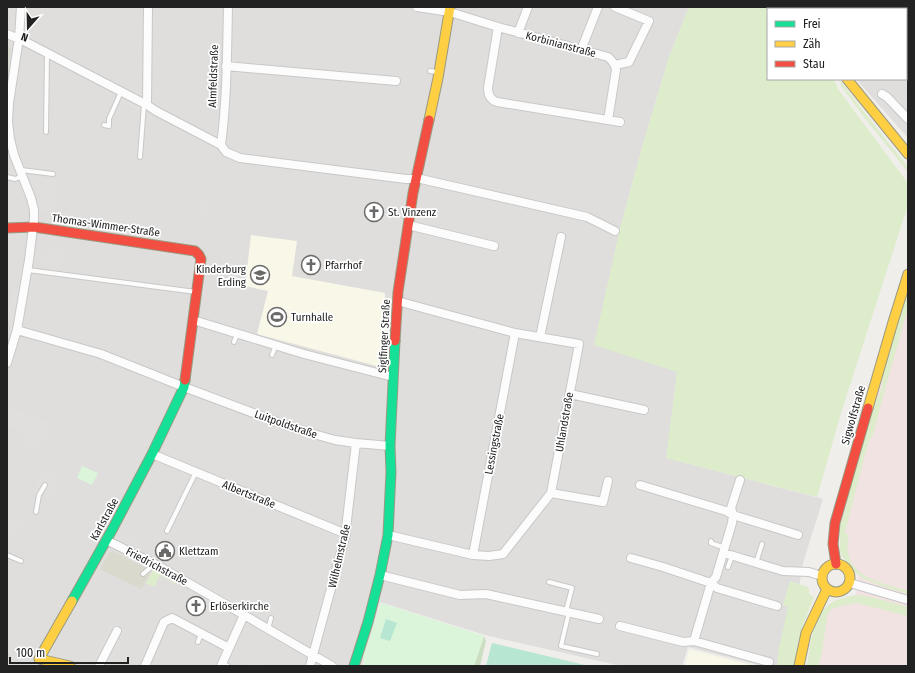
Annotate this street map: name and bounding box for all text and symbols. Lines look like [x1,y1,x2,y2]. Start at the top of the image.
north arrow [8,8,48,48]
legend [767,8,907,80]
text: Frei [803,17,821,31]
street label: Korbinianstraße [524,29,597,60]
text: N [19,30,30,44]
text: Zäh [803,37,821,51]
street label: Almfeldstraße [206,44,221,108]
text: Stau [803,57,825,71]
church icon: St. Vinzenz [363,201,385,223]
place label: St. Vinzenz [388,206,437,219]
street label: Thomas-Wimmer-Straße [51,211,161,240]
church icon: Pfarrhof [300,254,322,276]
place label: Pfarrhof [325,259,363,272]
place label: Kinderburg Erding [196,263,247,289]
school or university icon: Kinderburg Erding [249,264,271,286]
street label: Siglfinger Straße [376,299,393,373]
sports icon: Turnhalle [266,306,288,328]
place label: Turnhalle [291,311,333,324]
street label: Sigwolfstraße [839,384,868,446]
street label: Uhlandstraße [553,391,576,453]
street label: Luitpoldstraße [253,408,319,441]
street label: Lessingstraße [482,413,507,476]
street label: Albertstraße [220,478,277,511]
street label: Karlstraße [88,496,121,543]
street label: Wilhelmstraße [326,523,353,589]
public building icon: Klettzam [154,540,176,562]
street label: Friedrichstraße [124,545,190,588]
place label: Klettzam [179,545,218,558]
church icon: Erlöserkirche [185,595,207,617]
place label: Erlöserkirche [210,600,269,613]
scale bar [10,639,128,665]
text: 100 m [16,646,45,660]

